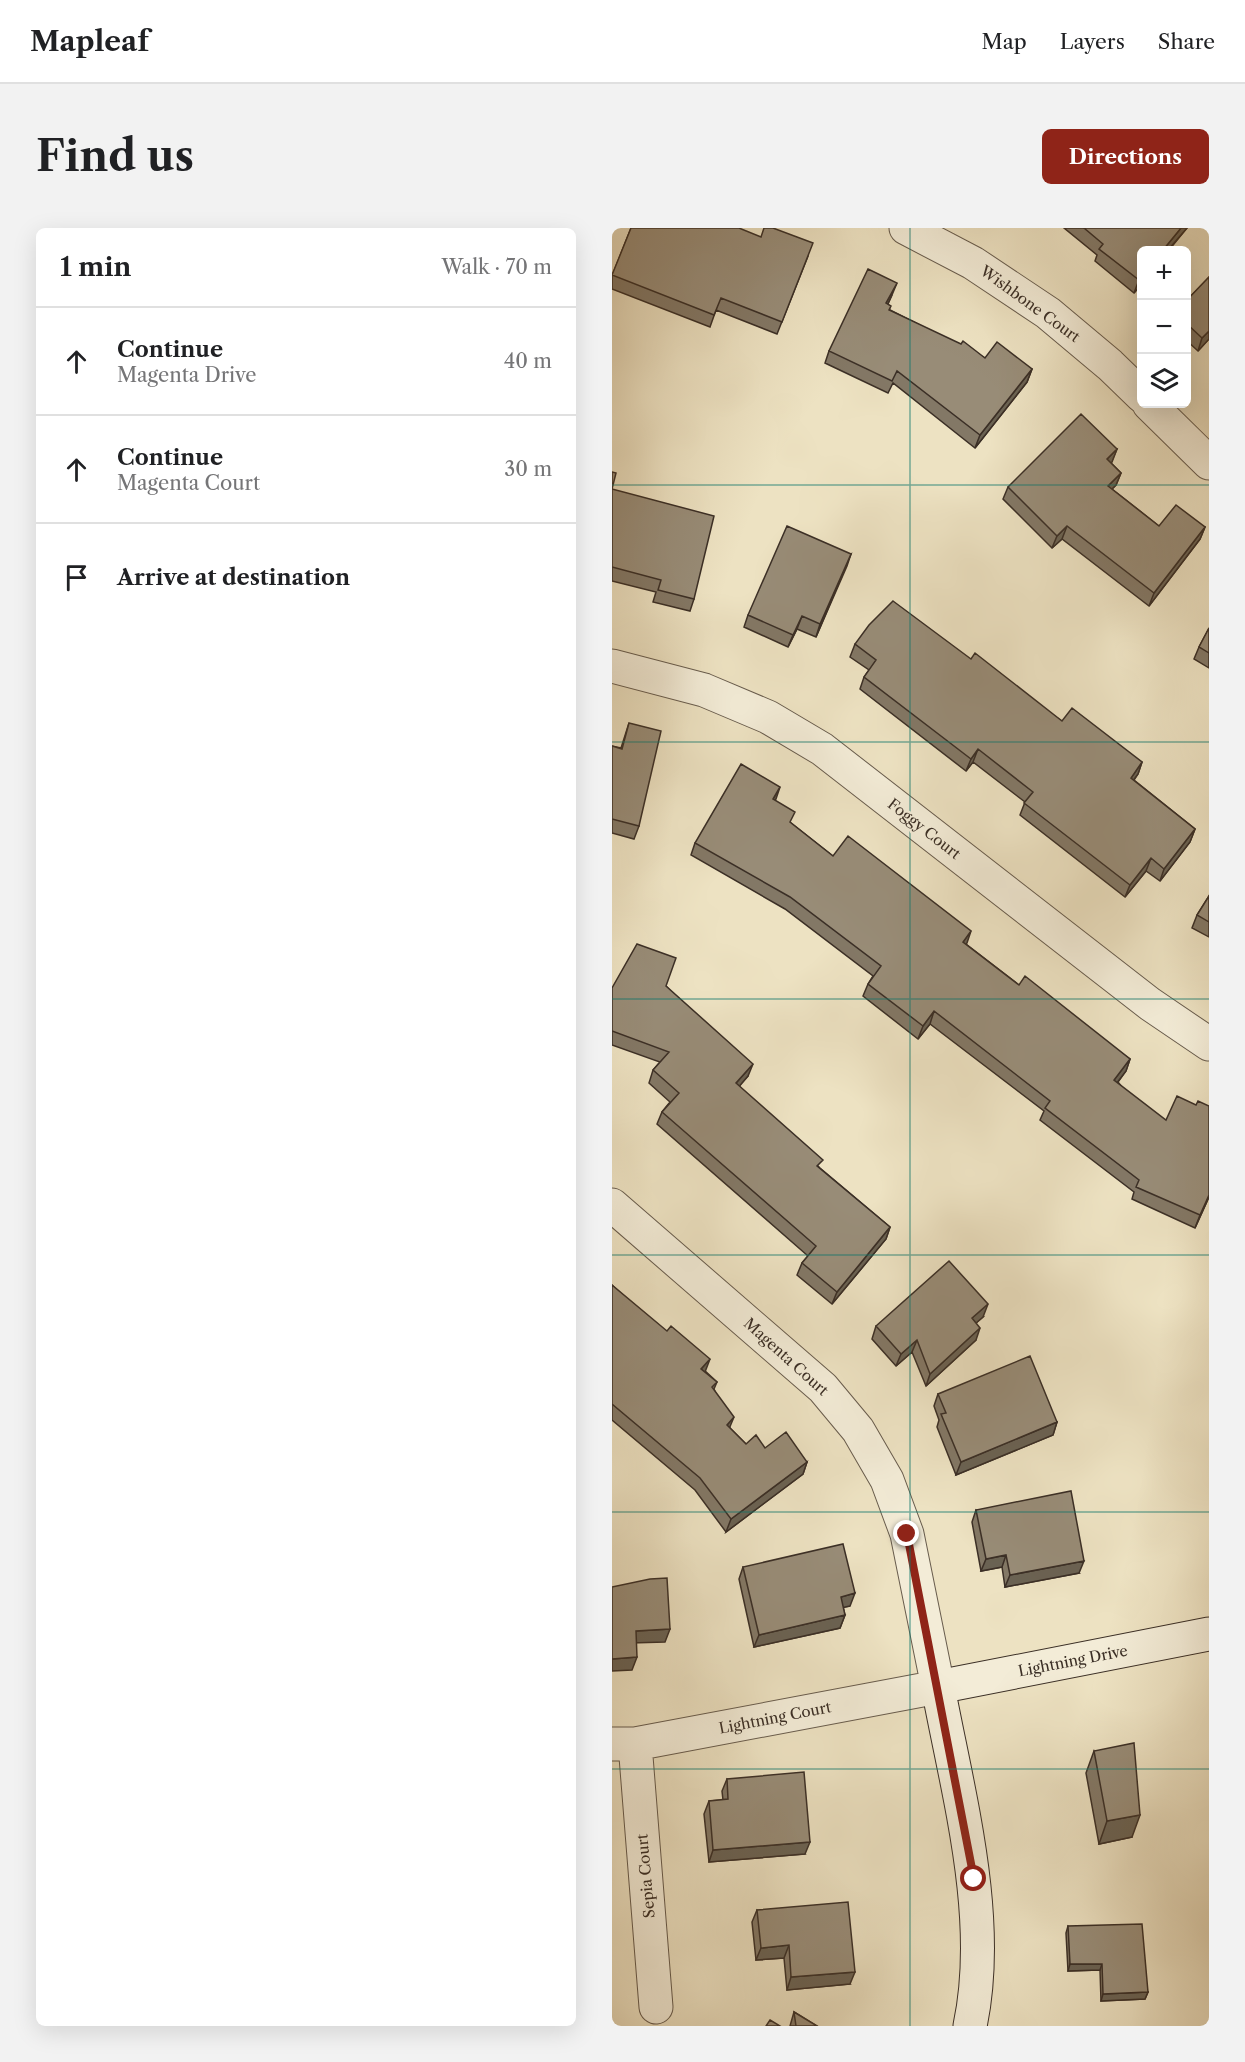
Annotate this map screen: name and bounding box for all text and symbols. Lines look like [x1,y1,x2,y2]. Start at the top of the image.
text: Mapleaf [30,24,149,58]
text: Map [982,29,1027,54]
text: Layers [1060,29,1125,54]
text: Share [1158,29,1215,54]
button: Directions [1042,129,1209,184]
text: Find us [36,130,194,182]
map controls [1137,246,1191,408]
button: + [1137,246,1191,300]
text: 1 min [60,251,131,283]
text: Walk · 70 m [441,255,552,279]
street label: Wishbone Court [976,260,1084,347]
button: − [1137,300,1191,354]
text: Continue [117,336,223,363]
icon: ahead [60,345,93,378]
text: 40 m [504,349,552,373]
button: layers [1137,354,1191,408]
text: Magenta Drive [117,363,256,387]
text: Continue [117,444,223,471]
icon: ahead [60,453,93,486]
text: 30 m [504,457,552,481]
text: Magenta Court [117,471,260,495]
icon: arrive [60,561,93,594]
text: Arrive at destination [117,564,350,591]
street label: Foggy Court [884,794,965,863]
street label: Magenta Court [740,1314,833,1400]
route end [893,1520,919,1546]
street label: Lightning Drive [1016,1641,1129,1680]
street label: Lightning Court [717,1697,833,1738]
street label: Sepia Court [632,1832,659,1919]
route start [960,1865,986,1891]

